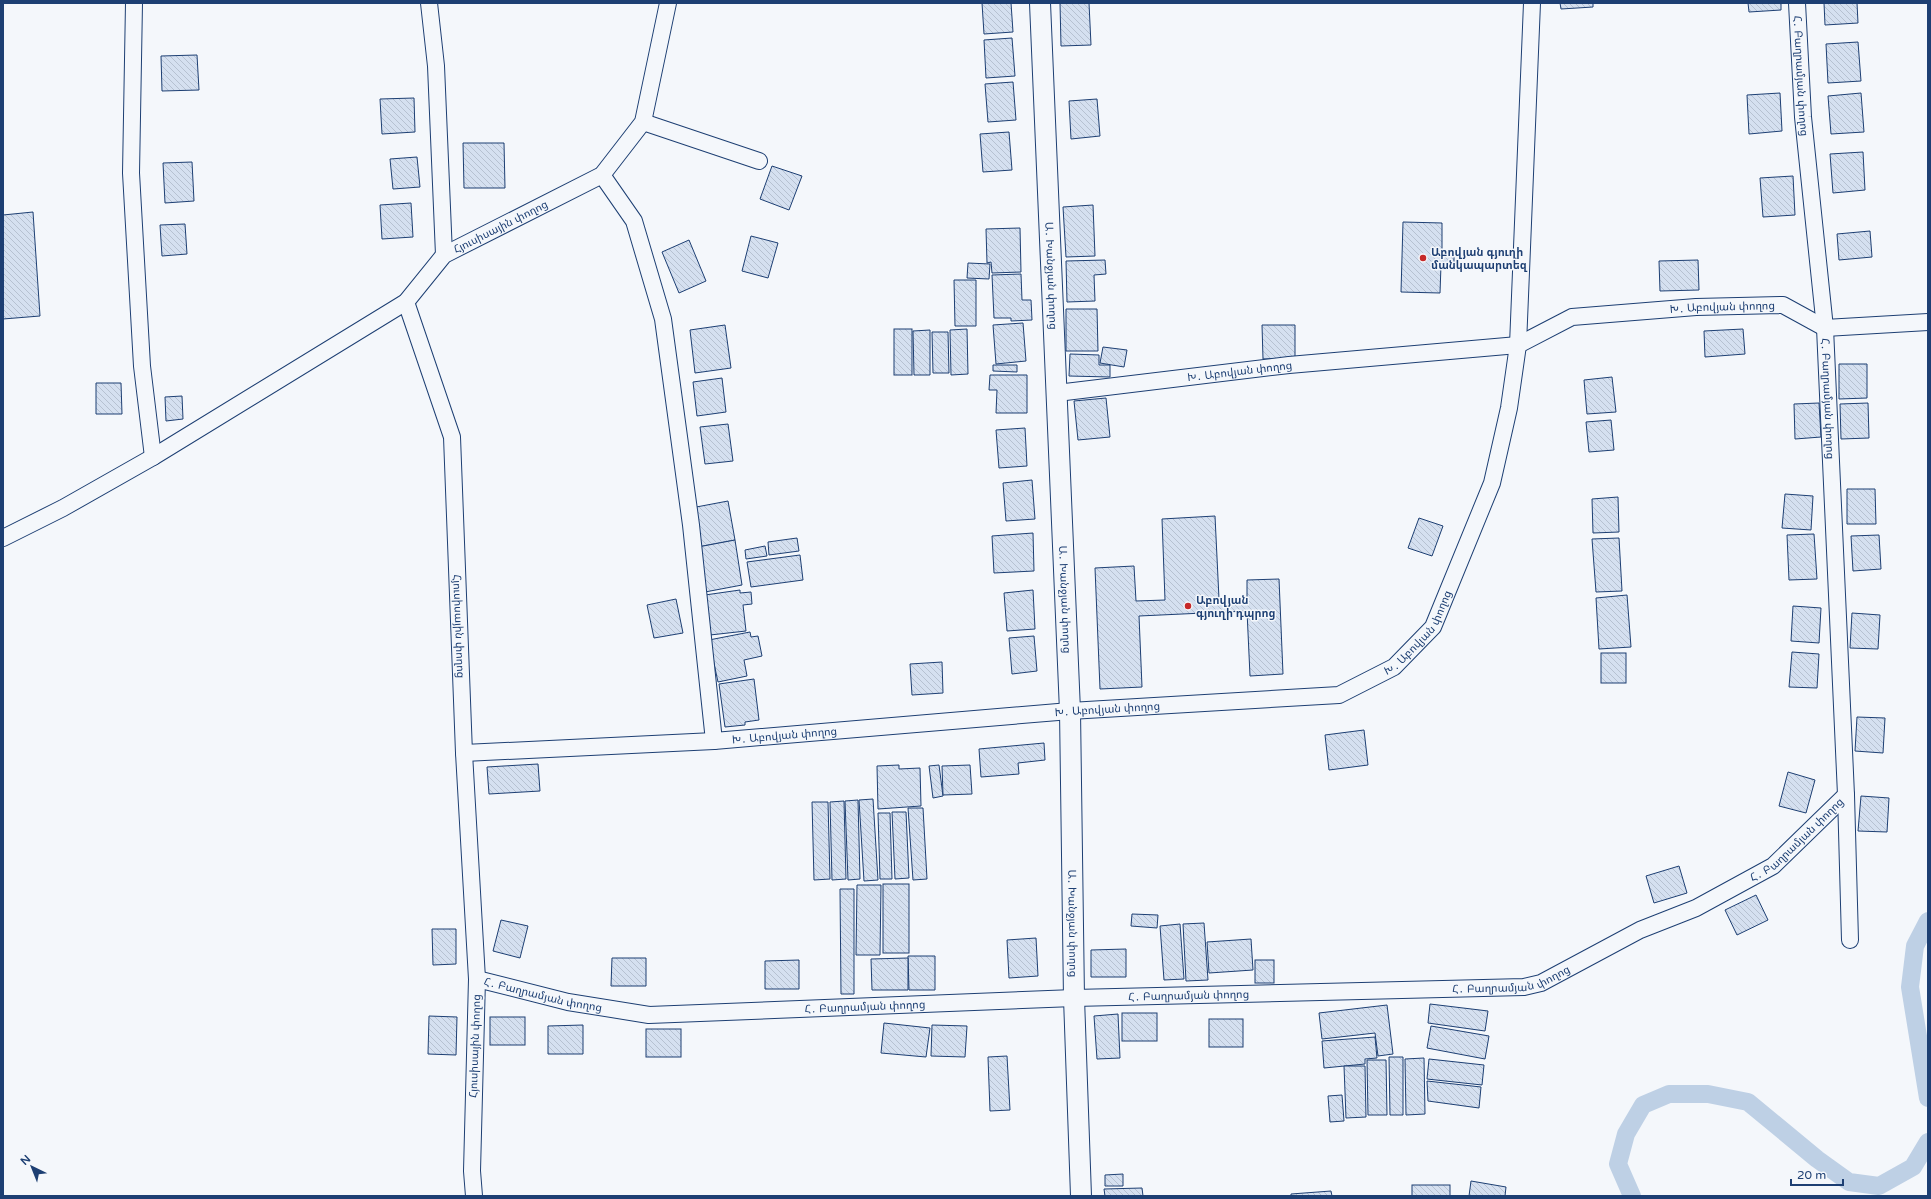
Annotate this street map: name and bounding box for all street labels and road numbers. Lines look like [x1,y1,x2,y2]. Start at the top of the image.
street label: Հ․ Բաղրամյան փողոց [1791,15,1811,137]
street label: Հյուսիսային փողոց [451,197,550,256]
street label: Ա․ Խանջյան փողոց [1043,222,1060,330]
street label: Խ․ Աբովյան փողոց [1669,299,1775,316]
street label: Հ․ Բաղրամյան փողոց [1819,338,1837,459]
street label: Խ․ Աբովյան փողոց [1187,358,1293,384]
street label: Ա․ Խանջյան փողոց [1056,545,1074,654]
street label: Հյուսիսային փողոց [451,574,468,678]
street label: Խ․ Աբովյան փողոց [1382,588,1454,678]
street label: Խ․ Աբովյան փողոց [1054,699,1160,719]
street label: Խ․ Աբովյան փողոց [731,724,838,746]
street label: Հ․ Բաղրամյան փողոց [1748,795,1846,884]
street label: Ա․ Խանջյան փողոց [1066,869,1080,977]
street label: Հ․ Բաղրամյան փողոց [1452,962,1572,995]
street label: Հ․ Բաղրամյան փողոց [483,975,603,1014]
street label: Հ․ Բաղրամյան փողոց [1128,987,1249,1003]
street label: Հյուսիսային փողոց [467,994,483,1098]
street label: Հ․ Բաղրամյան փողոց [804,997,926,1015]

